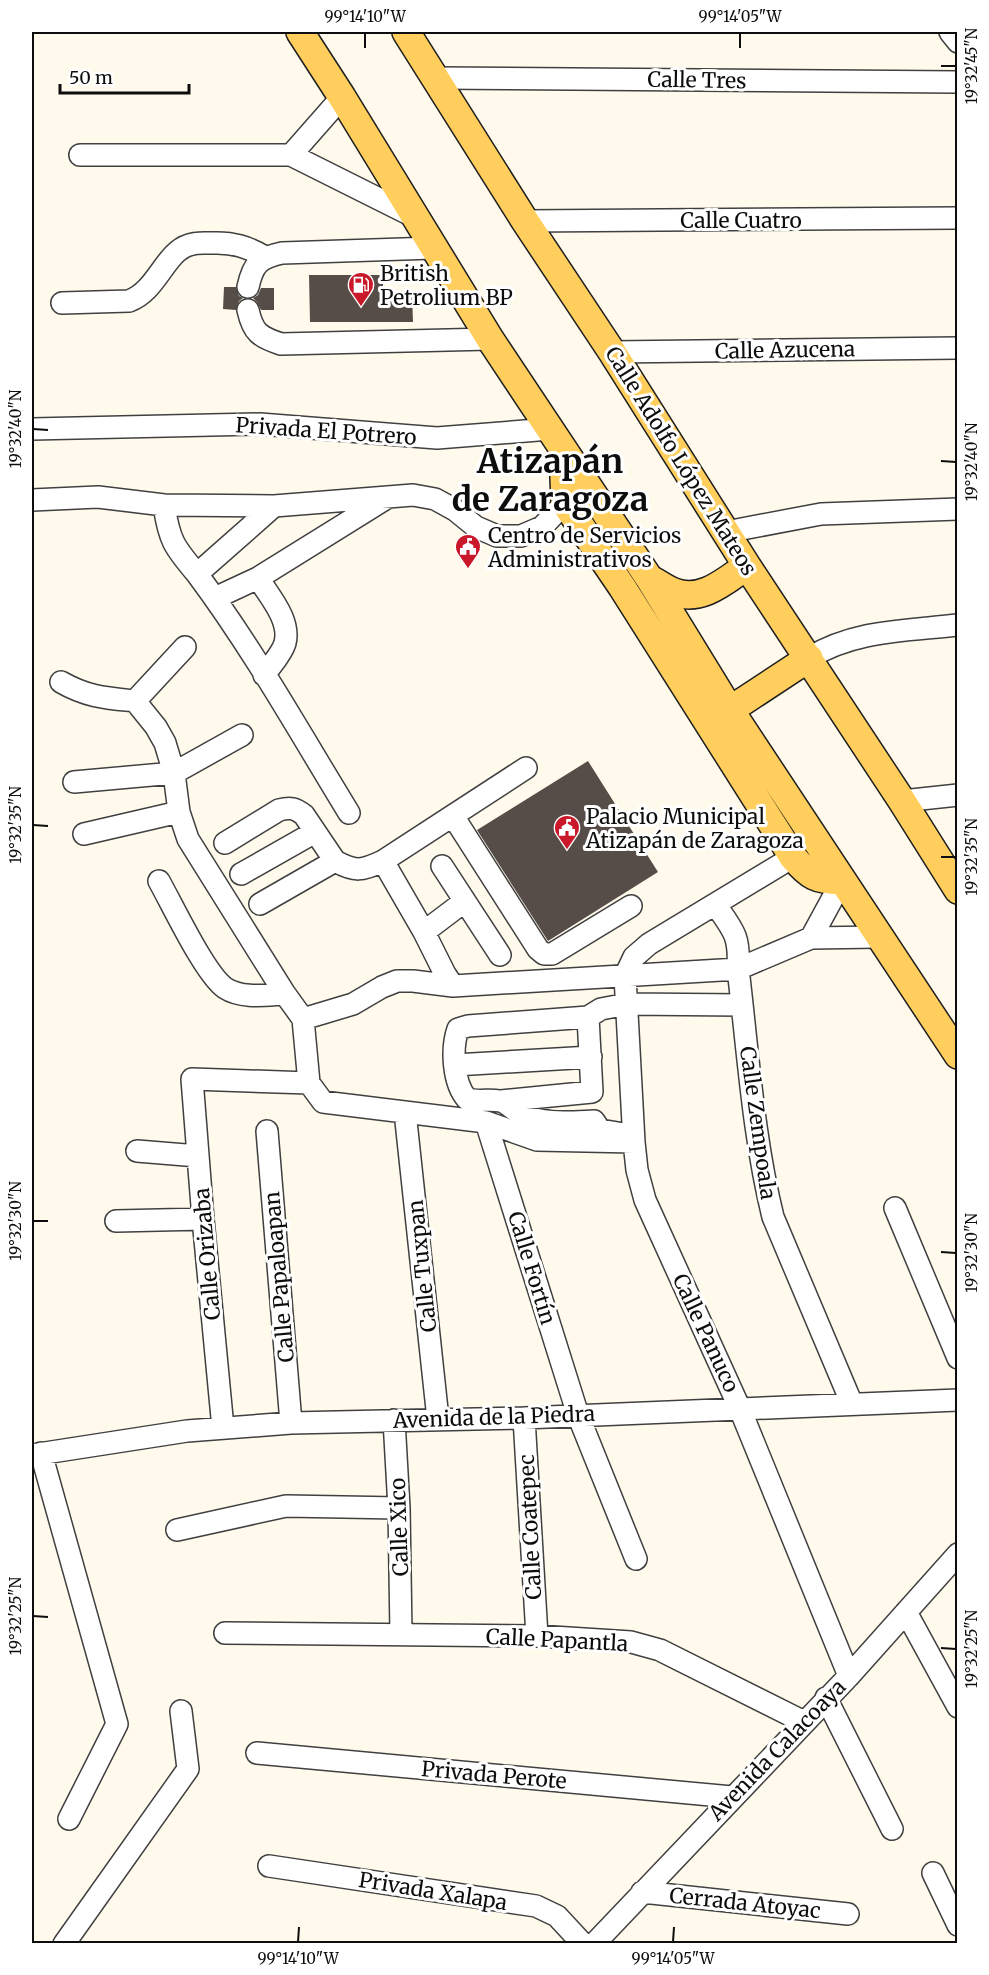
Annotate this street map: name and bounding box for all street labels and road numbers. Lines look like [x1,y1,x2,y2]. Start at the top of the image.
street label: Calle Tres [647,66,747,94]
street label: Calle Cuatro [680,207,802,234]
street label: Calle Azucena [715,335,855,365]
street label: Calle Adolfo López Mateos [599,341,763,581]
street label: Privada El Potrero [235,411,417,451]
street label: Calle Zempoala [734,1045,782,1201]
street label: Calle Orizaba [188,1187,226,1321]
street label: Calle Papaloapan [258,1190,300,1364]
street label: Calle Tuxpan [402,1198,442,1334]
street label: Calle Fortín [502,1208,562,1328]
street label: Calle Panuco [667,1269,745,1397]
street label: Avenida de la Piedra [392,1400,595,1434]
street label: Calle Coatepec [513,1454,547,1600]
street label: Calle Xico [384,1477,414,1577]
street label: Calle Papantla [485,1623,629,1657]
street label: Avenida Calacoaya [702,1674,851,1827]
street label: Privada Perote [420,1755,568,1795]
street label: Privada Xalapa [357,1866,509,1916]
street label: Cerrada Atoyac [668,1882,822,1924]

